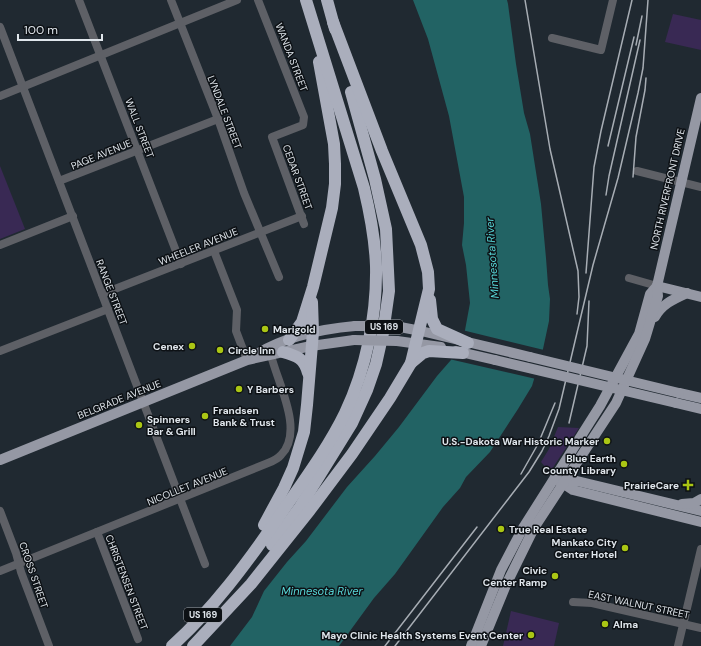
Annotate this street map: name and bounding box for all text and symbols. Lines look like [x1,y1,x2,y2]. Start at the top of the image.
scale bar [18,16,102,42]
street label: WANDA STREET [273,21,311,94]
text: 100 m [24,22,58,38]
street label: LYNDALE STREET [205,74,245,151]
street label: WALL STREET [122,96,157,160]
street label: NORTH RIVERFRONT DRIVE [647,127,688,251]
street label: PAGE AVENUE [69,136,134,173]
street label: CEDAR STREET [280,143,315,212]
water label: Minnesota River [482,216,502,299]
street label: WHEELER AVENUE [157,224,240,268]
street label: RANGE STREET [93,257,130,327]
road number: US 169 [365,320,403,334]
place label: Marigold [273,323,316,336]
marker: Marigold [260,324,270,334]
place label: Cenex [153,340,184,353]
marker: Cenex [187,341,197,351]
place label: Circle Inn [228,344,274,357]
marker: Circle Inn [215,345,225,355]
street label: BELGRADE AVENUE [76,377,163,422]
place label: Y Barbers [247,383,294,396]
marker: Y Barbers [234,384,244,394]
place label: Frandsen Bank & Trust [213,404,275,429]
marker: Frandsen Bank & Trust [200,411,210,421]
place label: Spinners Bar & Grill [147,413,196,438]
marker: Spinners Bar & Grill [134,420,144,430]
place label: U.S.-Dakota War Historic Marker [442,435,599,448]
marker: U.S.-Dakota War Historic Marker [602,436,612,446]
place label: Blue Earth County Library [543,452,616,477]
marker: Blue Earth County Library [619,459,629,469]
street label: NICOLLET AVENUE [145,464,230,509]
place label: PrairieCare [624,479,679,492]
marker: PrairieCare [682,479,694,491]
place label: True Real Estate [509,523,587,536]
marker: True Real Estate [496,524,506,534]
street label: CHRISTENSEN STREET [102,533,151,632]
place label: Mankato City Center Hotel [552,536,617,561]
street label: CROSS STREET [16,540,51,610]
marker: Mankato City Center Hotel [620,543,630,553]
place label: Civic Center Ramp [483,564,547,589]
marker: Civic Center Ramp [550,571,560,581]
water label: Minnesota River [281,584,364,598]
street label: EAST WALNUT STREET [587,587,691,622]
road number: US 169 [184,608,222,622]
place label: Alma [613,618,638,631]
marker: Alma [600,619,610,629]
place label: Mayo Clinic Health Systems Event Center [321,629,523,642]
marker: Mayo Clinic Health Systems Event Center [526,630,536,640]

